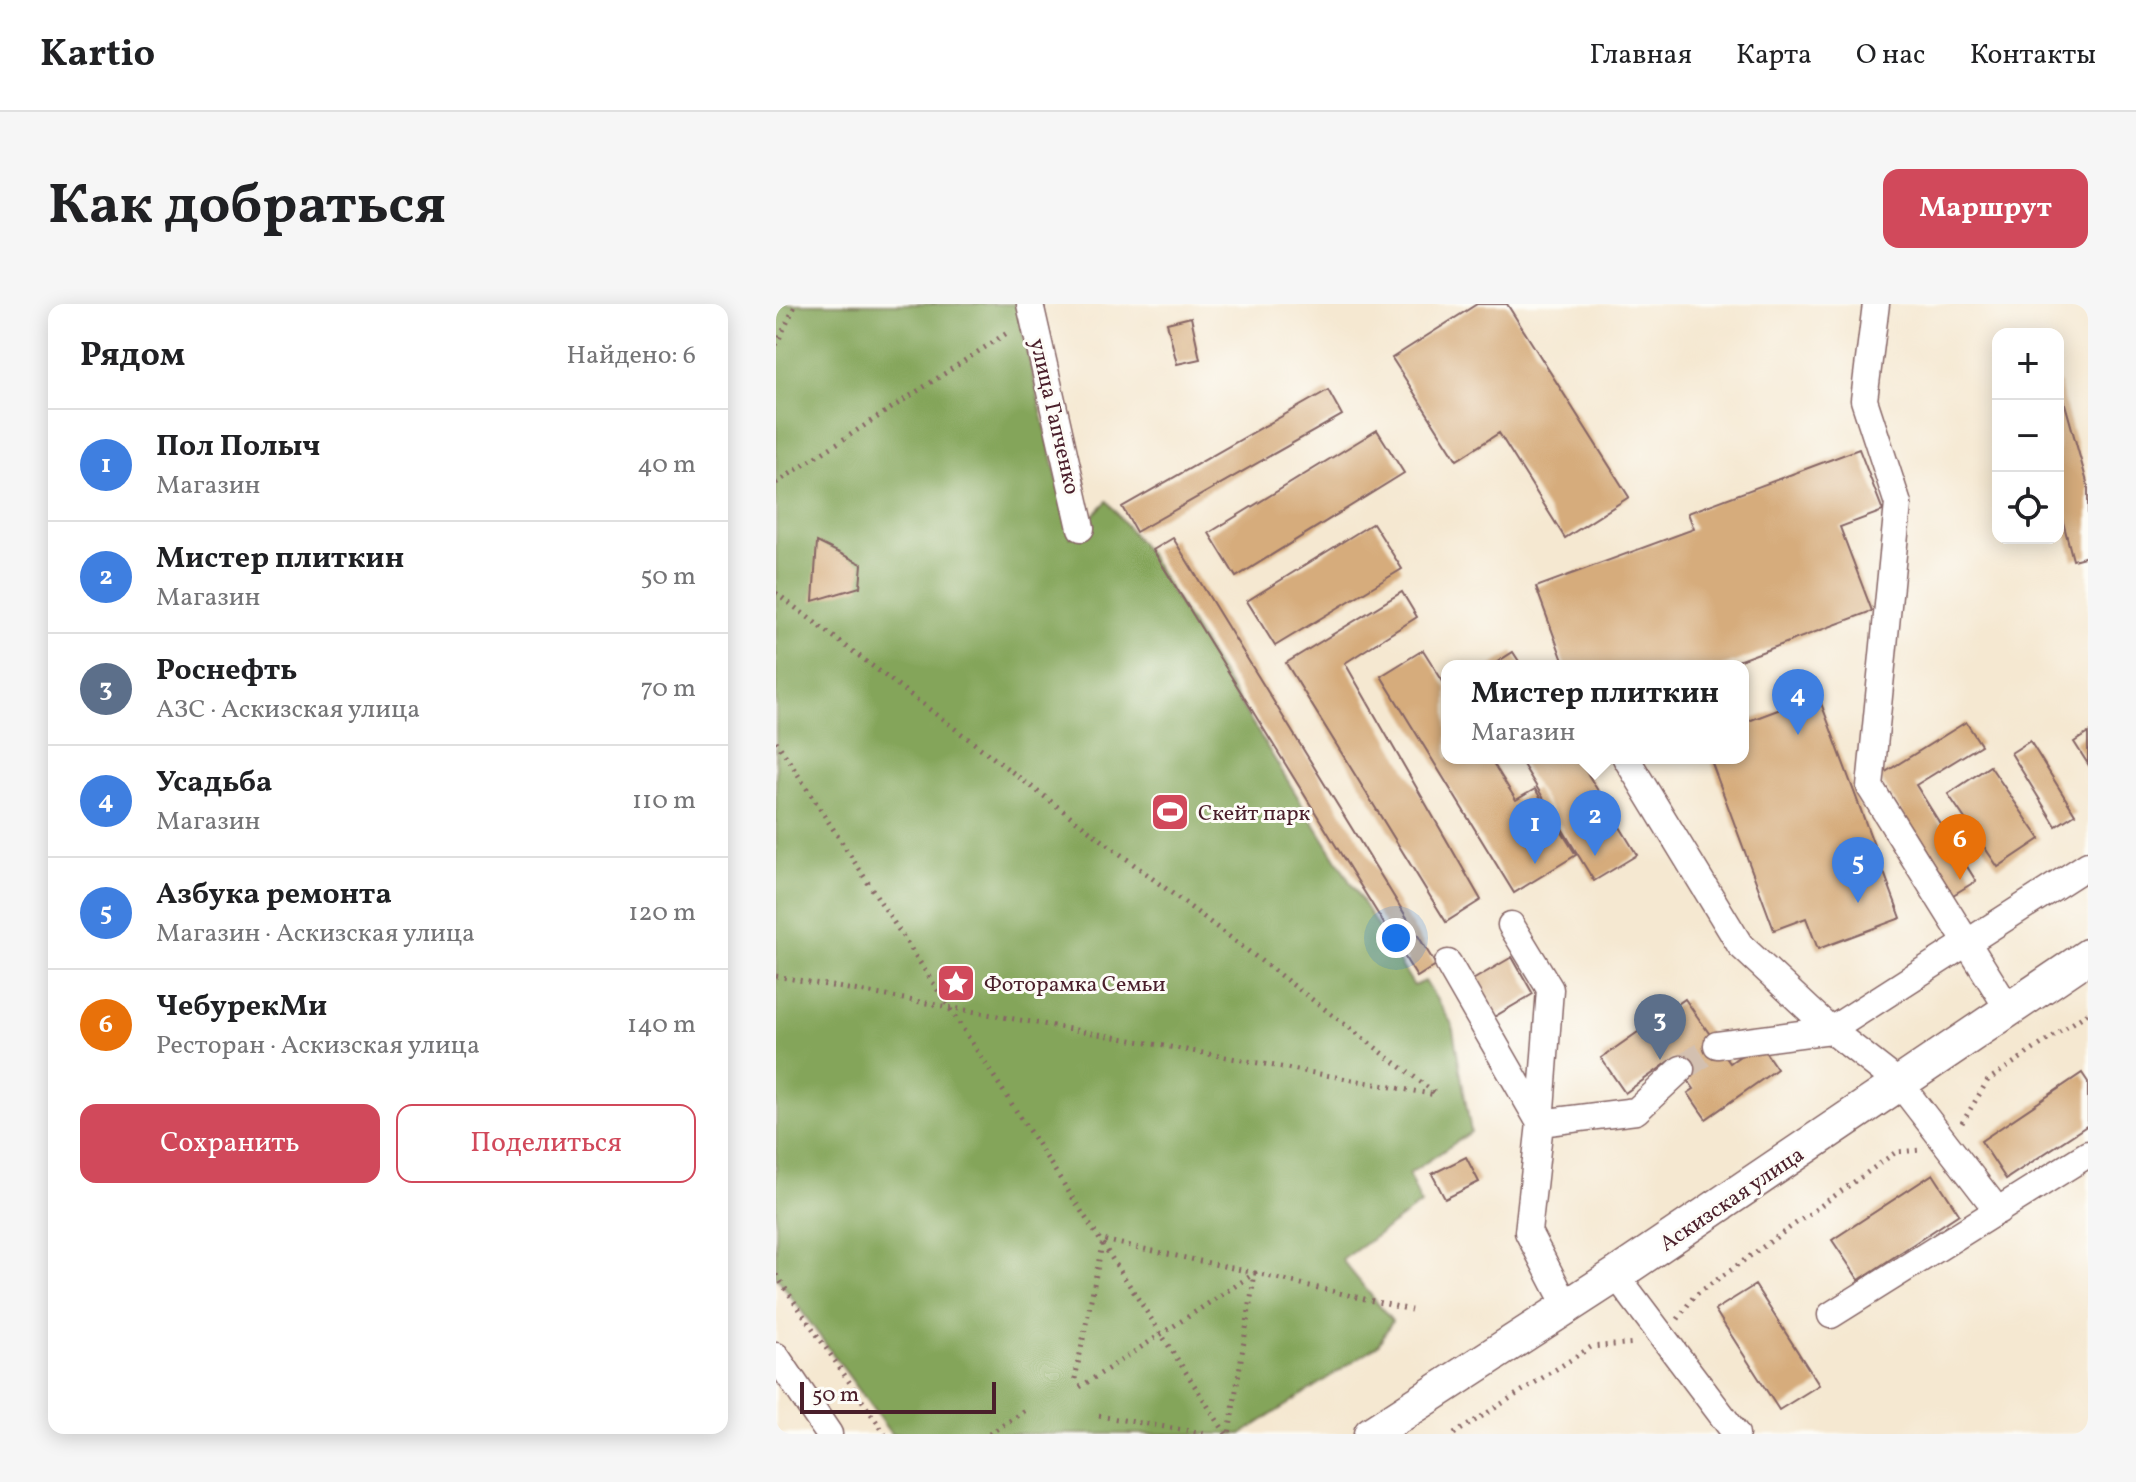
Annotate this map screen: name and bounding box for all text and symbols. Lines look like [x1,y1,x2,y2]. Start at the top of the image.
text: Kartio [40,29,155,82]
text: Главная [1590,36,1692,75]
text: Карта [1736,36,1812,75]
text: О нас [1856,36,1926,75]
text: Контакты [1970,36,2096,75]
text: Как добраться [48,169,446,247]
button: Маршрут [1883,169,2088,248]
map controls [1992,328,2064,544]
button: + [1992,328,2064,400]
text: Рядом [80,333,185,380]
street label: улица Гапченко [1021,336,1087,498]
text: Найдено: 6 [566,338,696,374]
button: − [1992,400,2064,472]
text: Пол Полыч [156,426,320,468]
text: 1 [101,447,111,483]
text: 40 m [637,447,696,483]
text: Магазин [156,468,260,504]
button: locate [1992,472,2064,544]
text: Мистер плиткин [156,538,404,580]
text: 2 [99,559,113,595]
text: 50 m [640,559,696,595]
text: Магазин [156,580,260,616]
text: Роснефть [156,650,297,692]
popup [1441,660,1749,764]
pin: 4 [1772,669,1824,735]
text: 3 [99,671,113,707]
text: 70 m [641,671,696,707]
text: Мистер плиткин [1471,673,1719,715]
text: АЗС · Аскизская улица [156,692,420,728]
text: Магазин [1471,715,1575,751]
text: Усадьба [156,762,272,804]
text: 4 [98,783,114,819]
text: 110 m [632,783,696,819]
pin: 2 [1569,790,1621,856]
sports icon: Скейт парк [1149,791,1191,833]
pin: 1 [1509,798,1561,864]
place label: Скейт парк [1198,799,1311,830]
text: Магазин [156,804,260,840]
pin: 6 [1934,814,1986,880]
pin: 5 [1832,837,1884,903]
text: Азбука ремонта [156,874,392,916]
text: 5 [100,895,112,931]
text: 120 m [628,895,696,931]
text: Магазин · Аскизская улица [156,916,475,952]
your location [1376,918,1416,958]
place icon: Фоторамка Семьи [935,962,977,1004]
place label: Фоторамка Семьи [984,970,1166,1001]
text: ЧебурекМи [156,986,327,1028]
pin: 3 [1634,994,1686,1060]
text: 6 [99,1007,113,1043]
text: 140 m [627,1007,696,1043]
text: Ресторан · Аскизская улица [156,1028,480,1064]
button: Сохранить [80,1104,380,1183]
button: Поделиться [396,1104,696,1183]
street label: Аскизская улица [1654,1140,1811,1260]
scale bar [800,1378,996,1414]
text: 50 m [812,1380,859,1411]

